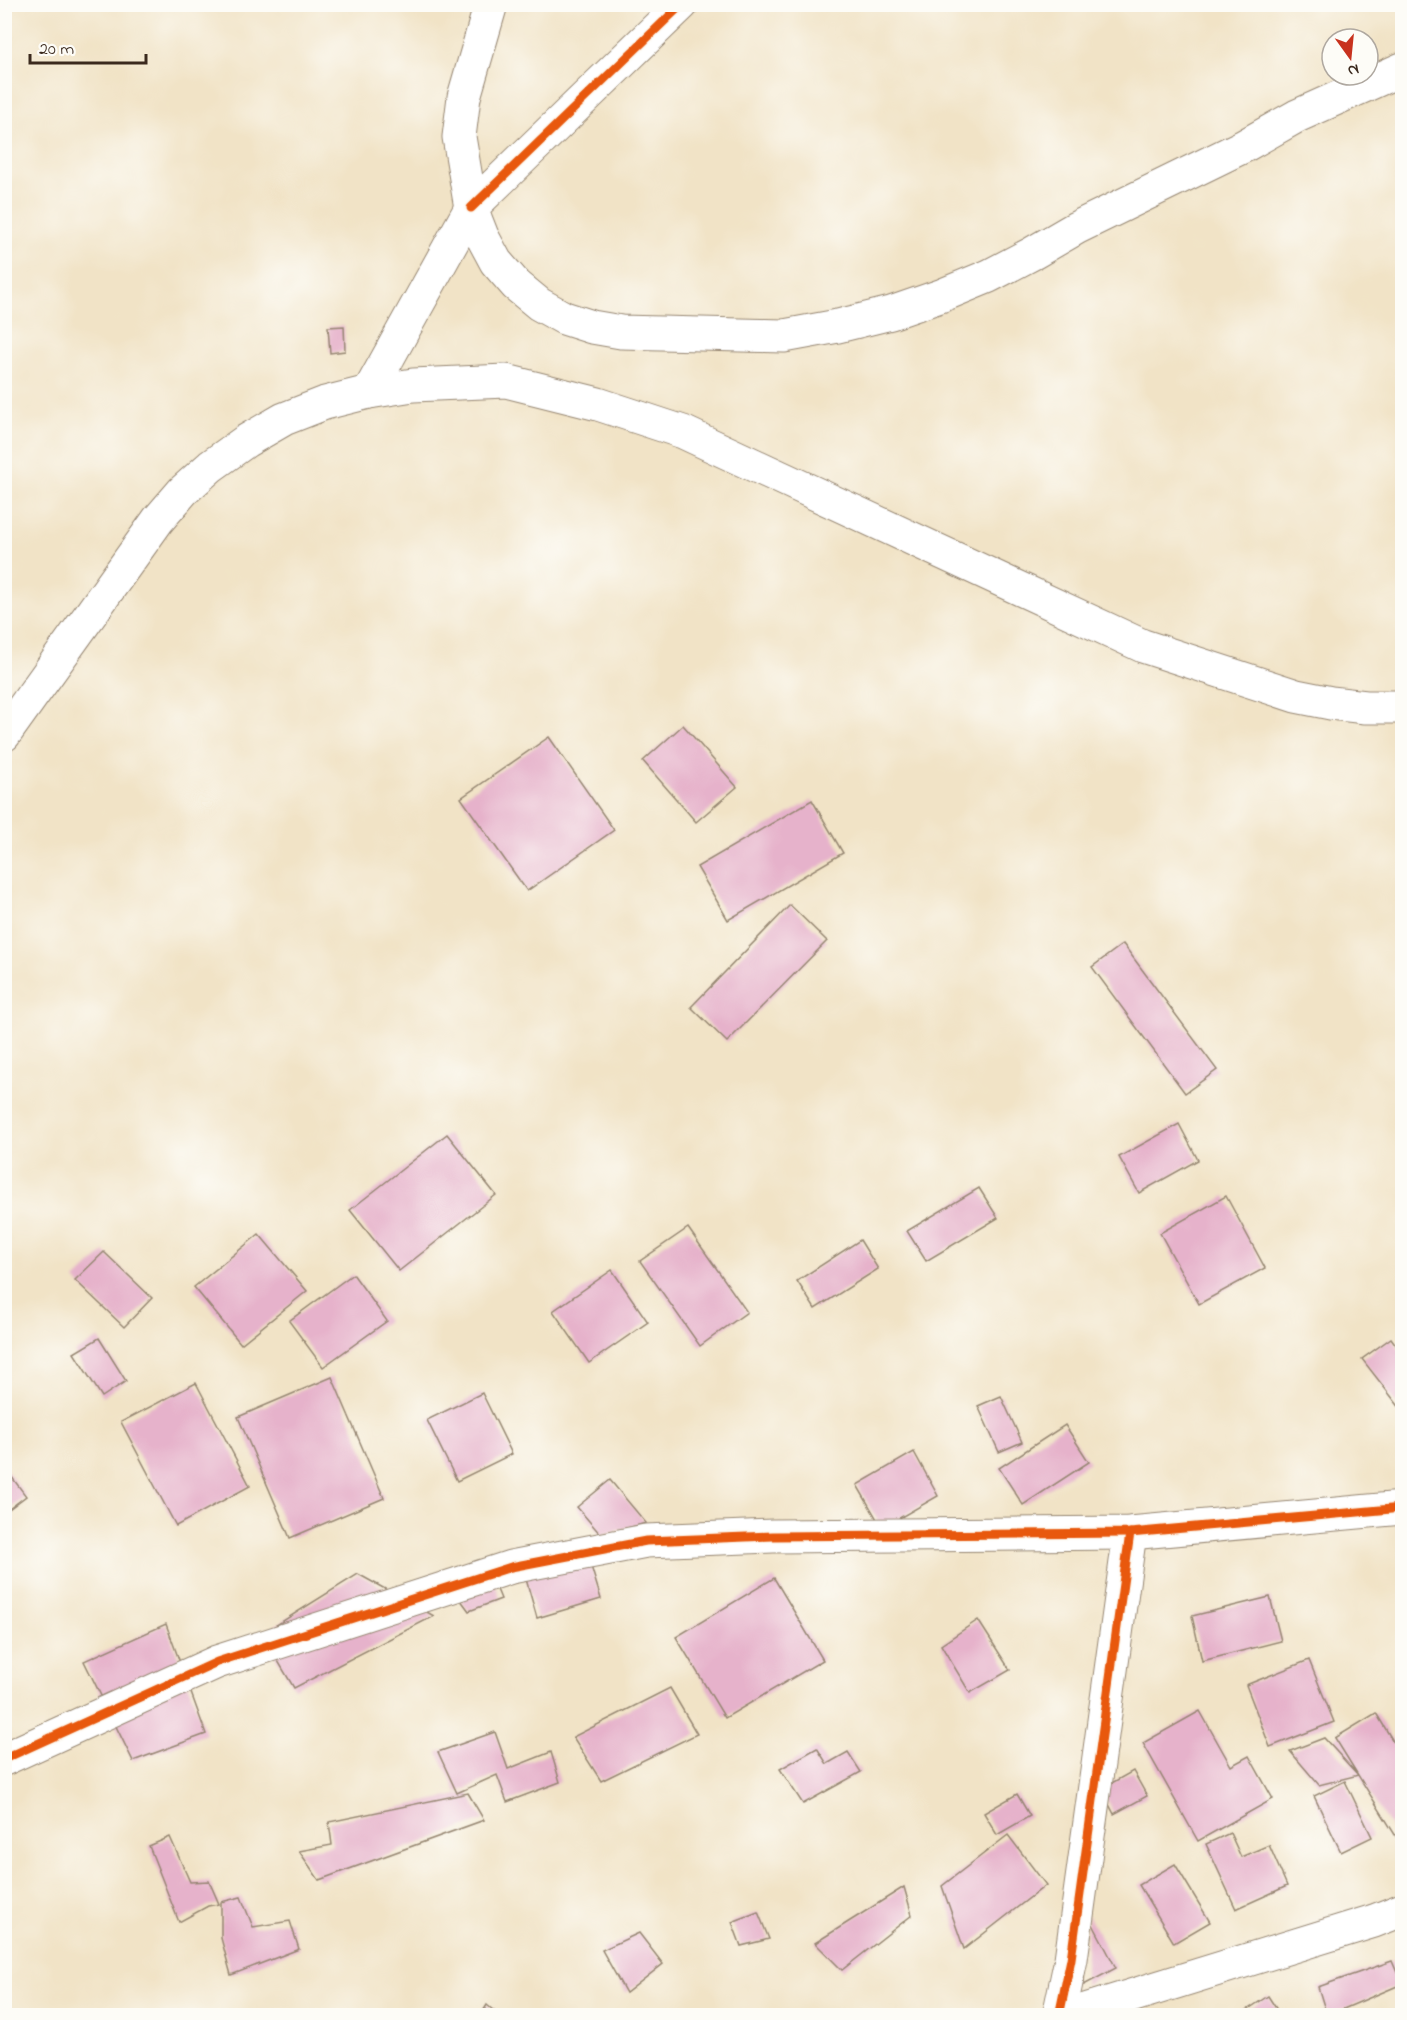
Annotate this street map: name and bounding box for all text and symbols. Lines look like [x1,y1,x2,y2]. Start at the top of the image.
scale bar [30,27,146,65]
north arrow [1320,27,1380,87]
text: 20 m [39,37,74,63]
text: N [1345,57,1362,83]

